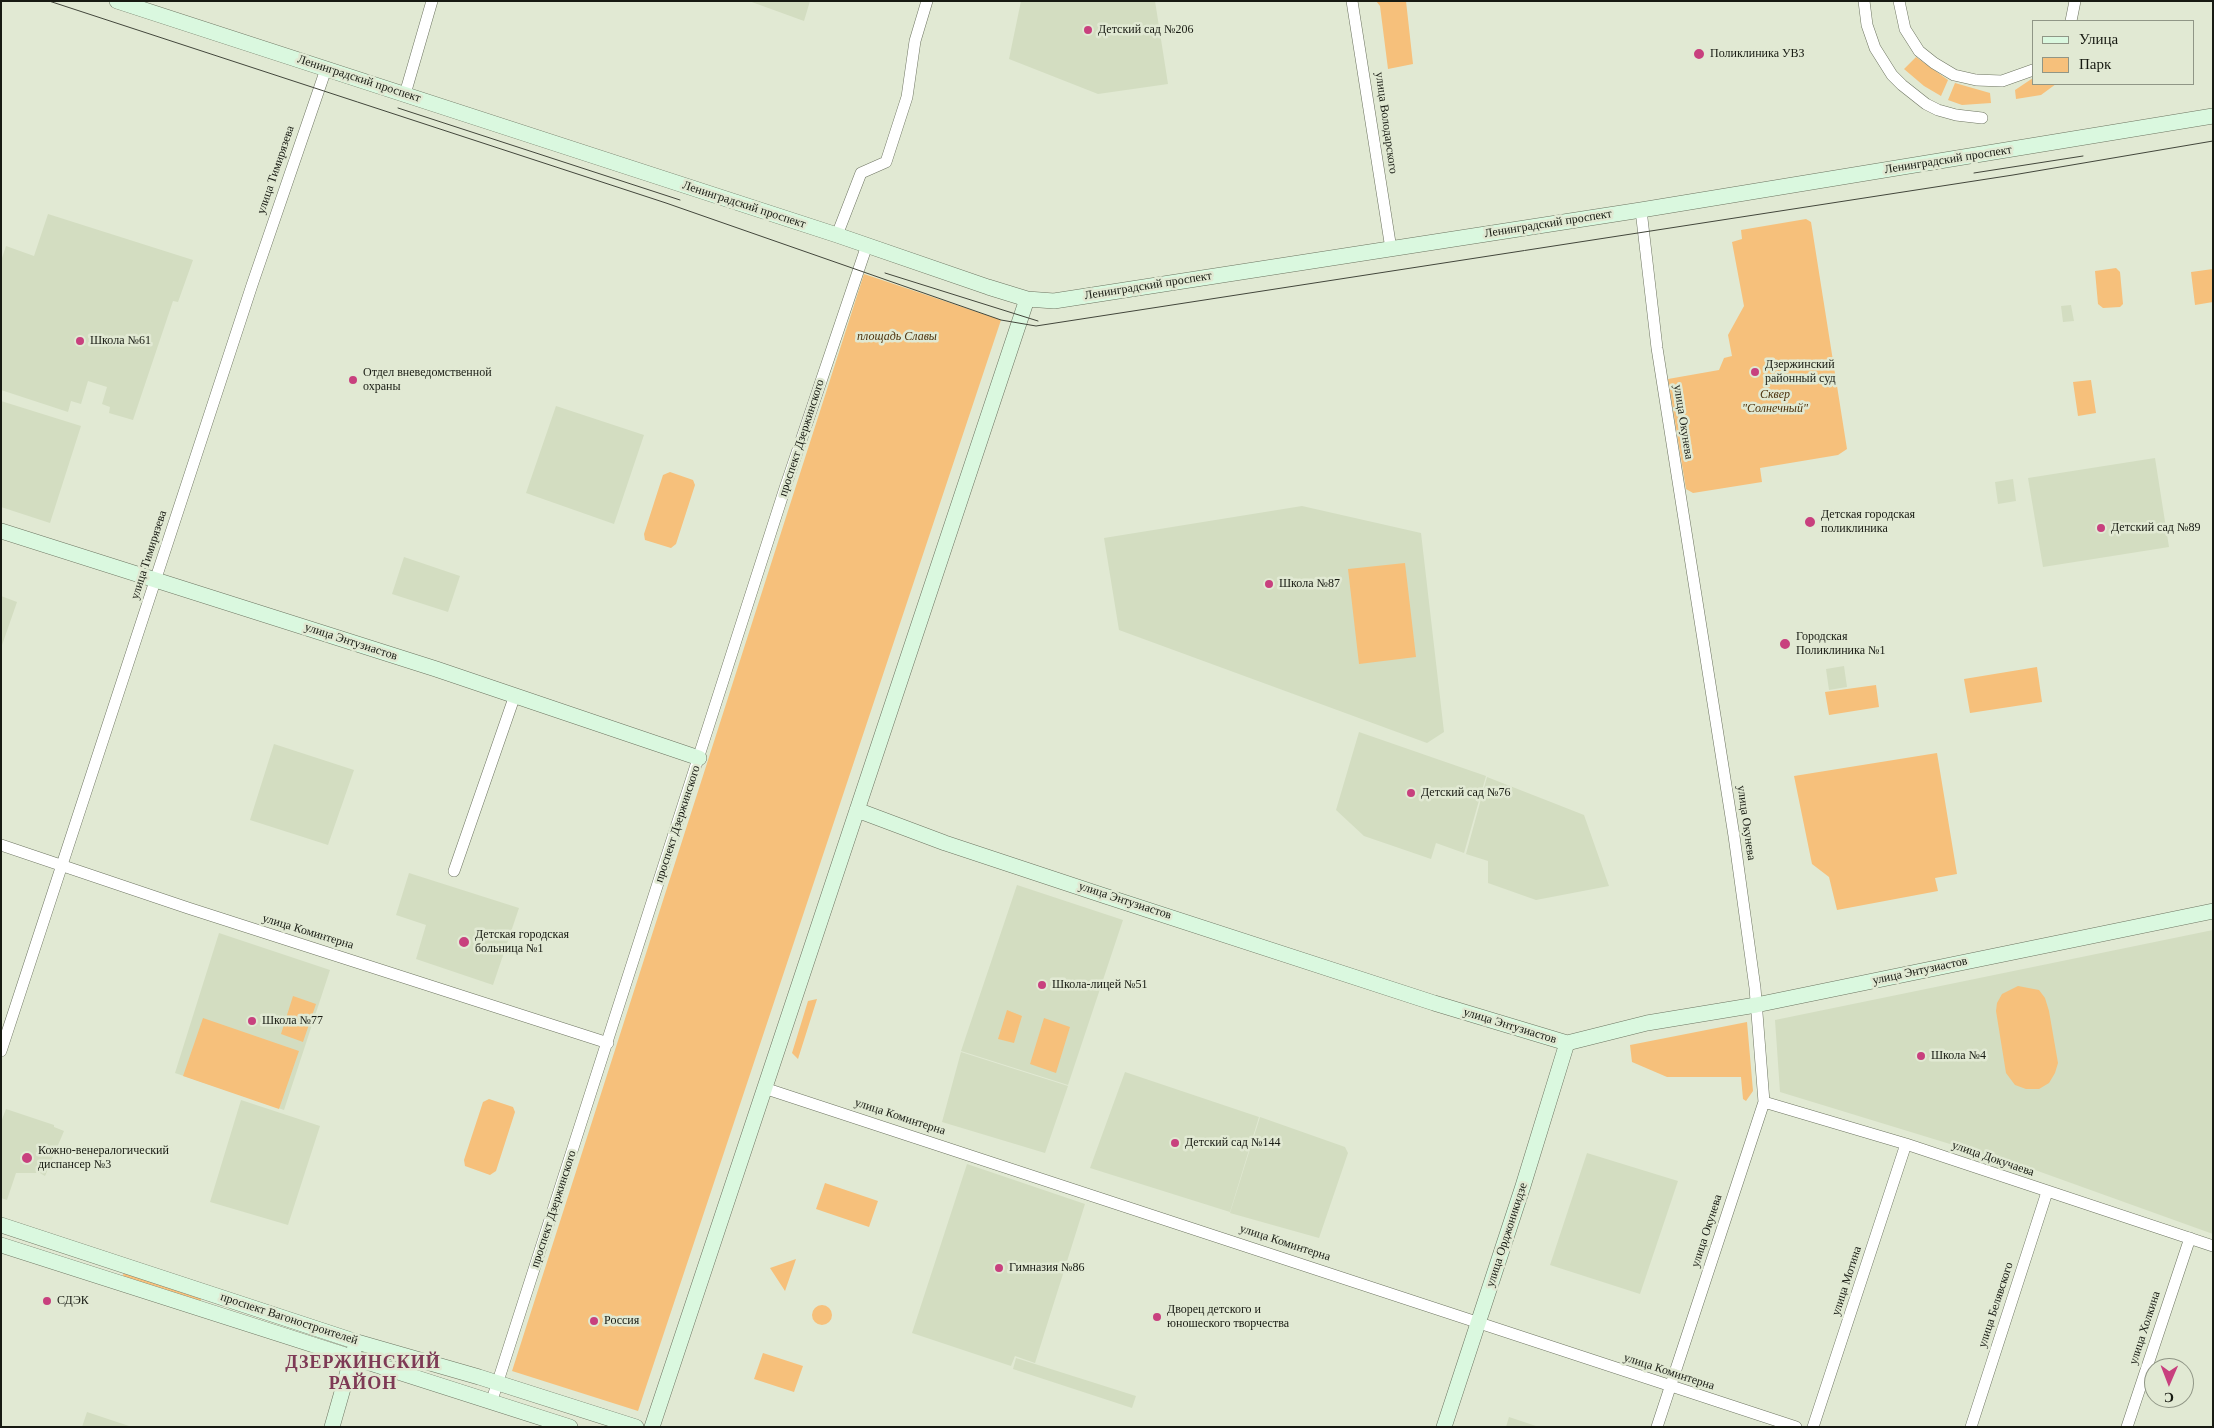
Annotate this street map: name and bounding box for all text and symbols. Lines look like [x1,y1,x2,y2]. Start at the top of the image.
legend [2032,20,2194,85]
place label: Детский сад №206 [1098,23,1193,37]
marker: Детский сад №206 [1082,24,1094,36]
text: Улица [2079,31,2118,47]
marker: Поликлиника УВЗ [1692,47,1706,61]
place label: Поликлиника УВЗ [1710,47,1804,61]
street label: Ленинградский проспект [296,52,422,106]
text: Парк [2079,56,2111,72]
street label: улица Володарского [1372,71,1400,175]
street label: улица Тимирязева [254,124,298,216]
street label: Ленинградский проспект [1883,143,2013,177]
street label: Ленинградский проспект [681,178,807,232]
street label: Ленинградский проспект [1483,207,1613,241]
street label: Ленинградский проспект [1083,269,1213,303]
park label: площадь Славы [857,330,937,344]
place label: Школа №61 [90,334,151,348]
marker: Школа №61 [74,335,86,347]
place label: Дзержинский районный суд [1765,358,1836,386]
place label: Отдел вневедомственной охраны [363,366,492,394]
marker: Дзержинский районный суд [1749,366,1761,378]
marker: Отдел вневедомственной охраны [347,374,359,386]
street label: проспект Дзержинского [776,377,828,499]
street label: улица Окунева [1670,384,1696,460]
park label: Сквер "Солнечный" [1742,388,1808,416]
place label: Детская городская поликлиника [1821,508,1915,536]
street label: улица Тимирязева [128,509,170,601]
marker: Детская городская поликлиника [1803,515,1817,529]
place label: Детский сад №89 [2111,521,2200,535]
marker: Детский сад №89 [2095,522,2107,534]
place label: Школа №87 [1279,577,1340,591]
marker: Школа №87 [1263,578,1275,590]
street label: улица Энтузиастов [303,620,399,664]
place label: Городская Поликлиника №1 [1796,630,1885,658]
marker: Городская Поликлиника №1 [1778,637,1792,651]
street label: проспект Дзержинского [652,763,704,885]
street label: улица Окунева [1734,785,1758,861]
place label: Детский сад №76 [1421,786,1510,800]
marker: Детский сад №76 [1405,787,1417,799]
street label: улица Энтузиастов [1077,879,1173,923]
street label: улица Коминтерна [261,911,355,953]
place label: Детская городская больница №1 [475,928,569,956]
marker: Детская городская больница №1 [457,935,471,949]
street label: улица Энтузиастов [1871,954,1969,988]
place label: Школа-лицей №51 [1052,978,1148,992]
marker: Школа-лицей №51 [1036,979,1048,991]
street label: улица Энтузиастов [1462,1005,1558,1047]
place label: Школа №77 [262,1014,323,1028]
marker: Школа №77 [246,1015,258,1027]
place label: Школа №4 [1931,1049,1986,1063]
marker: Школа №4 [1915,1050,1927,1062]
street label: улица Коминтерна [853,1096,947,1138]
place label: Детский сад №144 [1185,1136,1280,1150]
marker: Детский сад №144 [1169,1137,1181,1149]
street label: улица Докучаева [1950,1138,2036,1180]
place label: Кожно-венералогический диспансер №3 [38,1144,169,1172]
street label: проспект Дзержинского [528,1148,580,1270]
marker: Кожно-венералогический диспансер №3 [20,1151,34,1165]
street label: улица Орджоникидзе [1483,1181,1531,1289]
street label: улица Окунева [1688,1193,1726,1269]
street label: улица Коминтерна [1238,1222,1332,1264]
street label: улица Мотина [1829,1244,1865,1318]
street label: улица Белявского [1975,1260,2017,1350]
place label: Гимназия №86 [1009,1261,1084,1275]
marker: Гимназия №86 [993,1262,1005,1274]
street label: улица Холкина [2126,1289,2164,1367]
street label: проспект Вагоностроителей [218,1290,360,1348]
place label: СДЭК [57,1294,89,1308]
marker: СДЭК [41,1295,53,1307]
place label: Дворец детского и юношеского творчества [1167,1303,1289,1331]
marker: Дворец детского и юношеского творчества [1151,1311,1163,1323]
place label: Россия [604,1314,639,1328]
marker: Россия [588,1315,600,1327]
street label: улица Коминтерна [1622,1351,1716,1393]
district label: ДЗЕРЖИНСКИЙ РАЙОН [284,1352,442,1395]
north arrow [2144,1358,2194,1408]
text: С [2164,1390,2174,1405]

